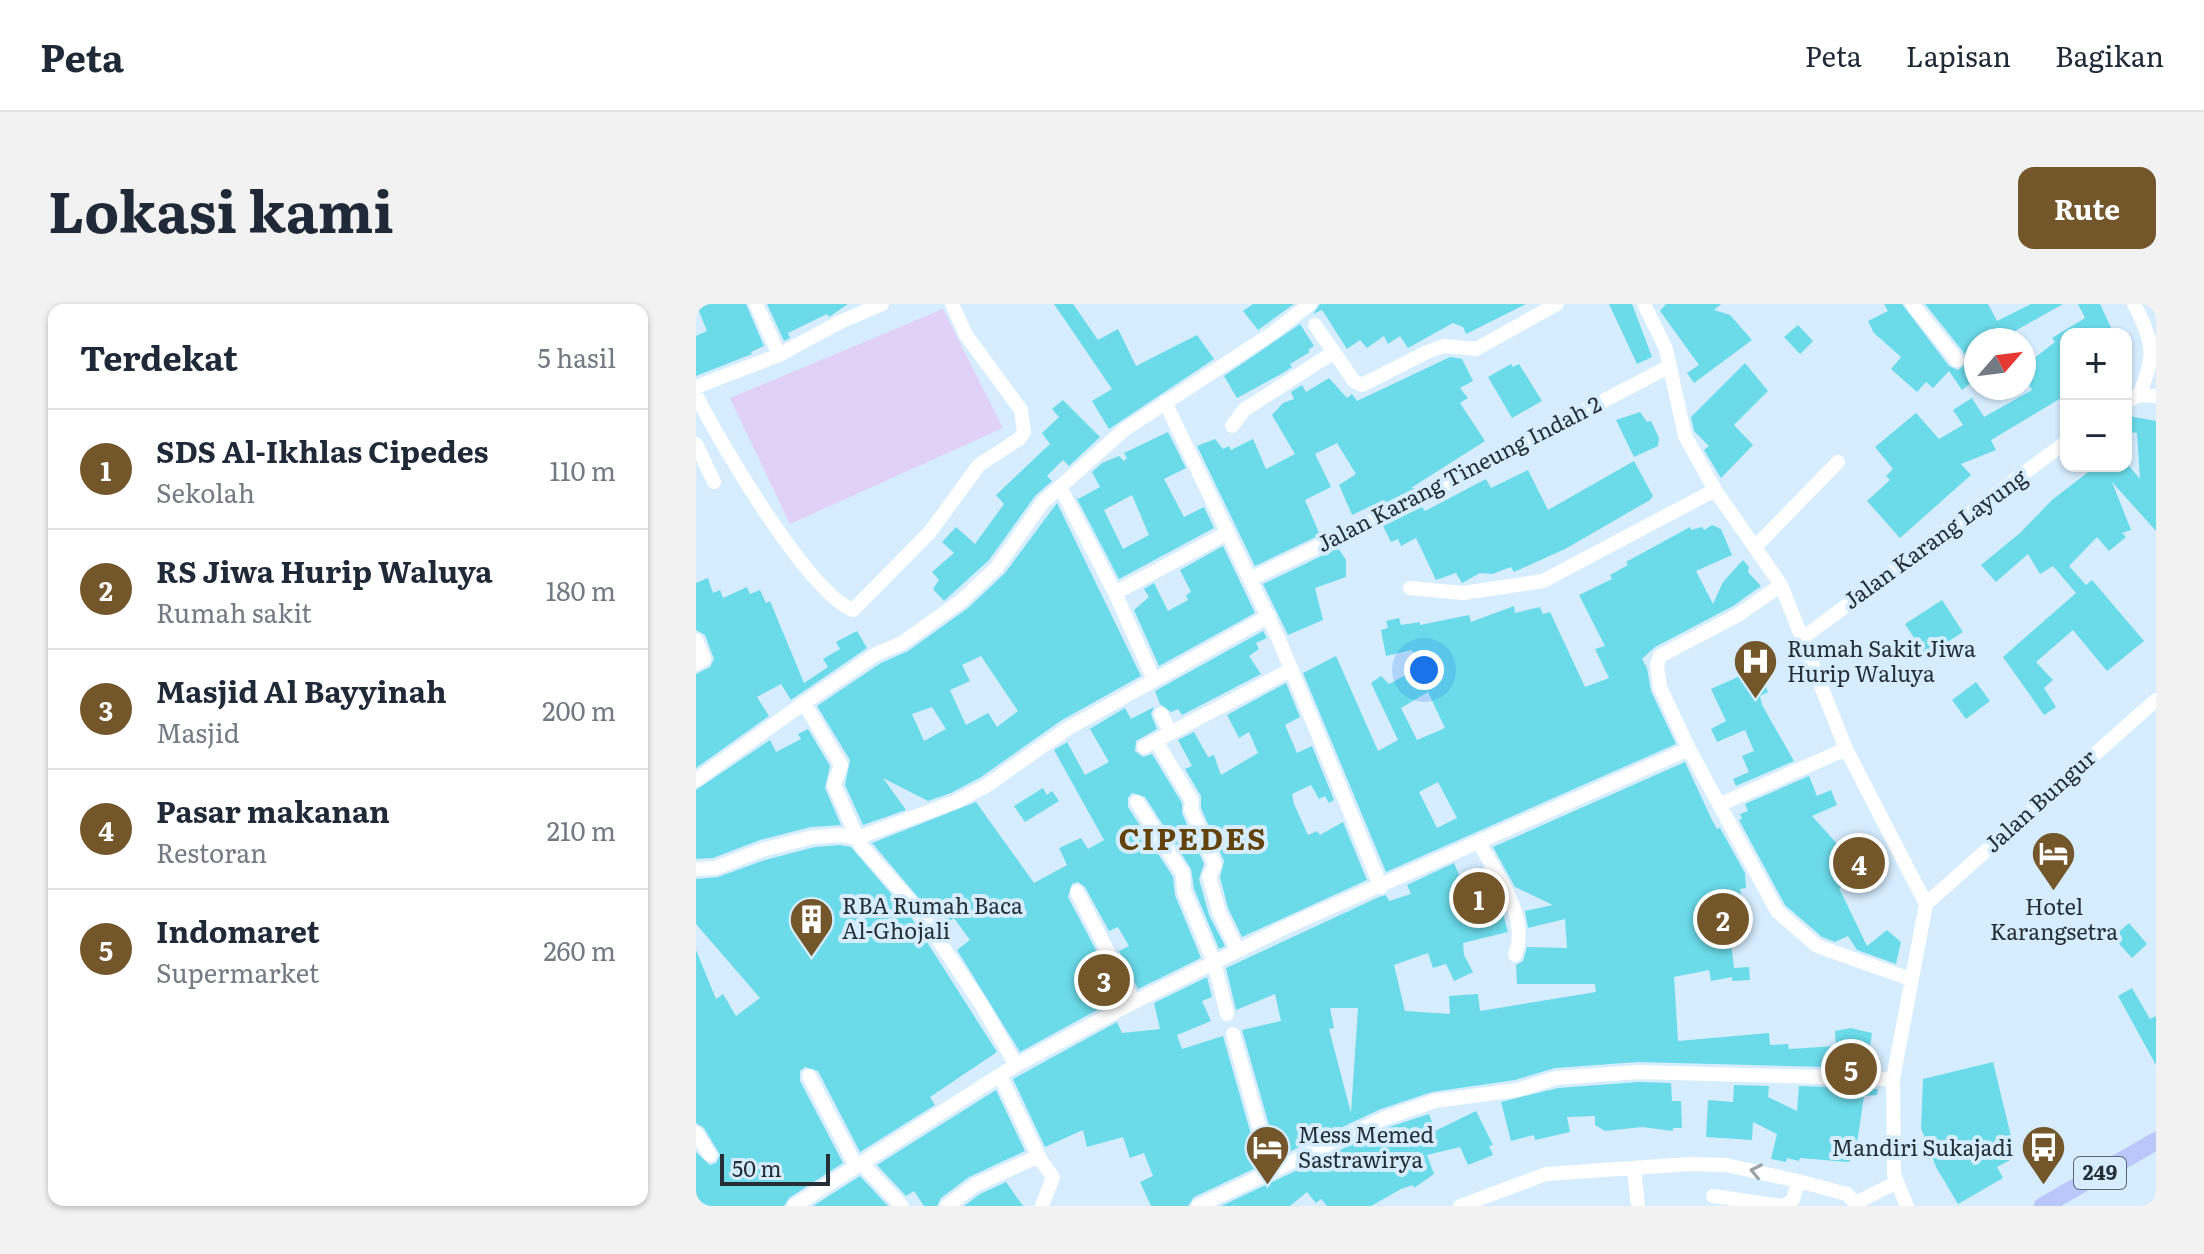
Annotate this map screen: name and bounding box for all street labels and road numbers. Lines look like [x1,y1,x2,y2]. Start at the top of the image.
street label: Jalan Karang Tineung Indah 2 [1310,386,1606,559]
street label: Jalan Karang Layung [1835,459,2034,616]
street label: Jalan Bungur [1976,740,2103,859]
road number: 249 [2074,1157,2126,1189]

